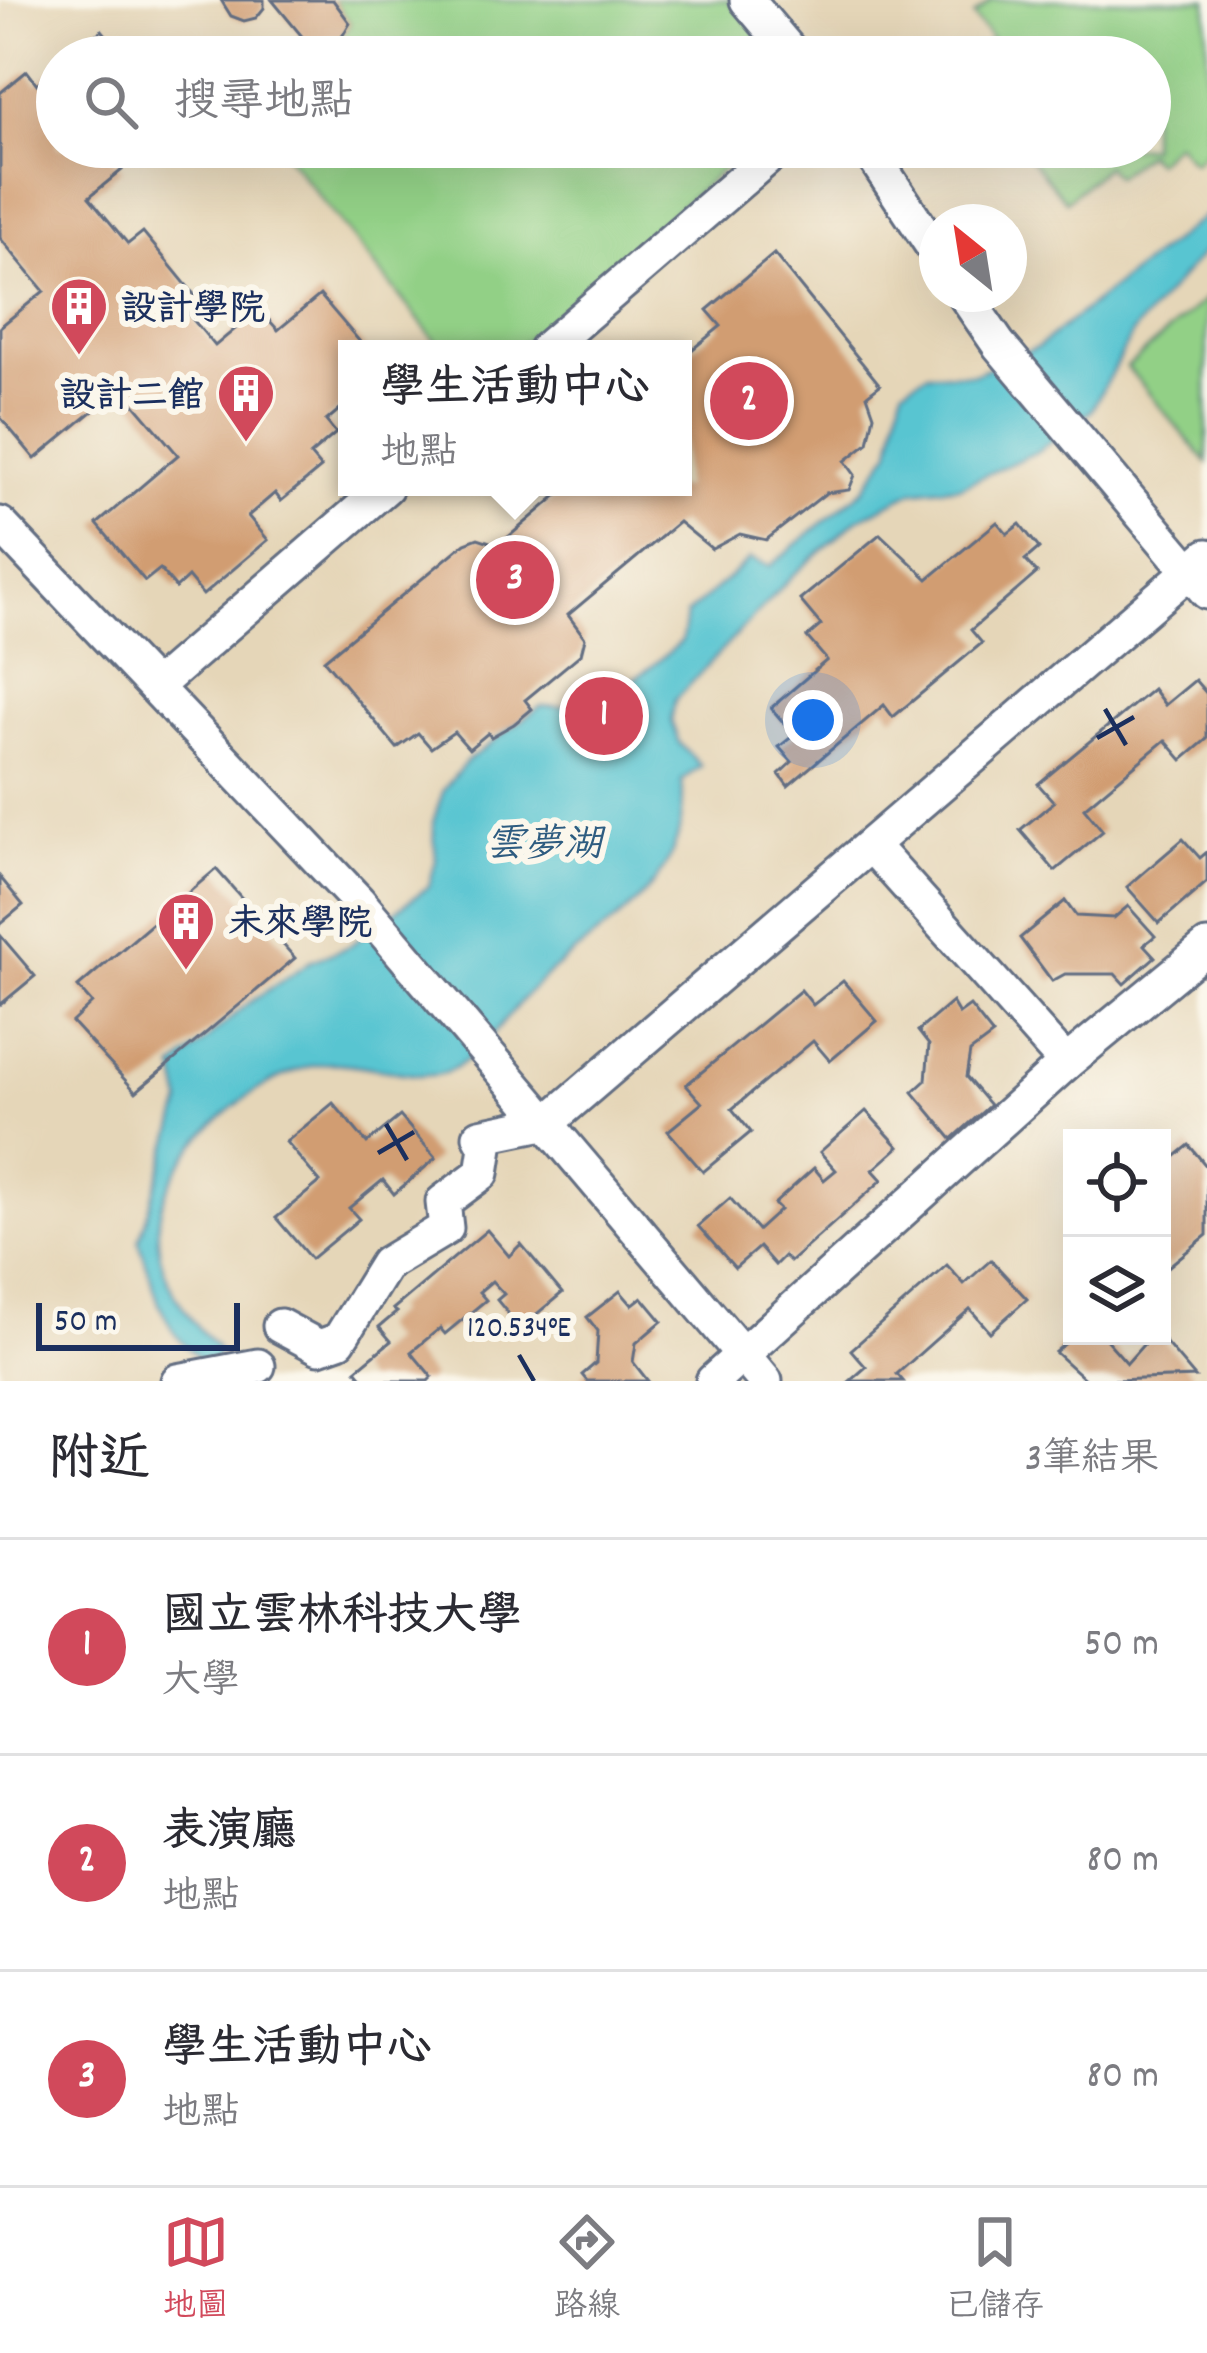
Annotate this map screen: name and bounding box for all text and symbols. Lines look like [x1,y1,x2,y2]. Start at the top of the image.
search box [36,36,1171,168]
icon: search [78,69,144,135]
text: 搜尋地點 [174,73,354,137]
north arrow [919,204,1027,312]
building icon: 設計學院 [48,275,110,357]
place label: 設計學院 [121,286,265,338]
popup [338,340,692,496]
pin: 2 [710,356,788,446]
text: 學生活動中心 [380,359,650,423]
building icon: 設計二館 [215,362,277,444]
place label: 設計二館 [60,373,204,425]
text: 地點 [380,428,458,483]
pin: 3 [476,535,554,625]
pin: 1 [565,671,643,761]
your location [783,690,843,750]
water label: 雲夢湖 [485,820,606,875]
building icon: 未來學院 [155,890,217,972]
place label: 未來學院 [228,901,372,953]
map controls [1063,1129,1171,1345]
button: locate [1063,1129,1171,1237]
button: layers [1063,1237,1171,1345]
scale bar [36,1297,240,1350]
text: 50 m [54,1300,118,1347]
text: 120.534°E [467,1309,571,1352]
text: 附近 [48,1427,150,1499]
text: 3筆結果 [1025,1434,1159,1489]
text: 國立雲林科技大學 [162,1587,522,1651]
text: 1 [83,1619,91,1674]
text: 50 m [1084,1619,1159,1674]
text: 大學 [162,1656,240,1711]
text: 表演廳 [162,1803,297,1867]
text: 2 [78,1835,96,1890]
text: 80 m [1086,1835,1159,1890]
text: 地點 [162,1872,240,1927]
text: 學生活動中心 [162,2019,432,2083]
text: 3 [78,2051,96,2106]
text: 80 m [1086,2051,1159,2106]
text: 地點 [162,2088,240,2143]
tab: 地圖 [163,2209,229,2332]
tab: 路線 [554,2209,620,2332]
tab: 已儲存 [945,2209,1044,2332]

